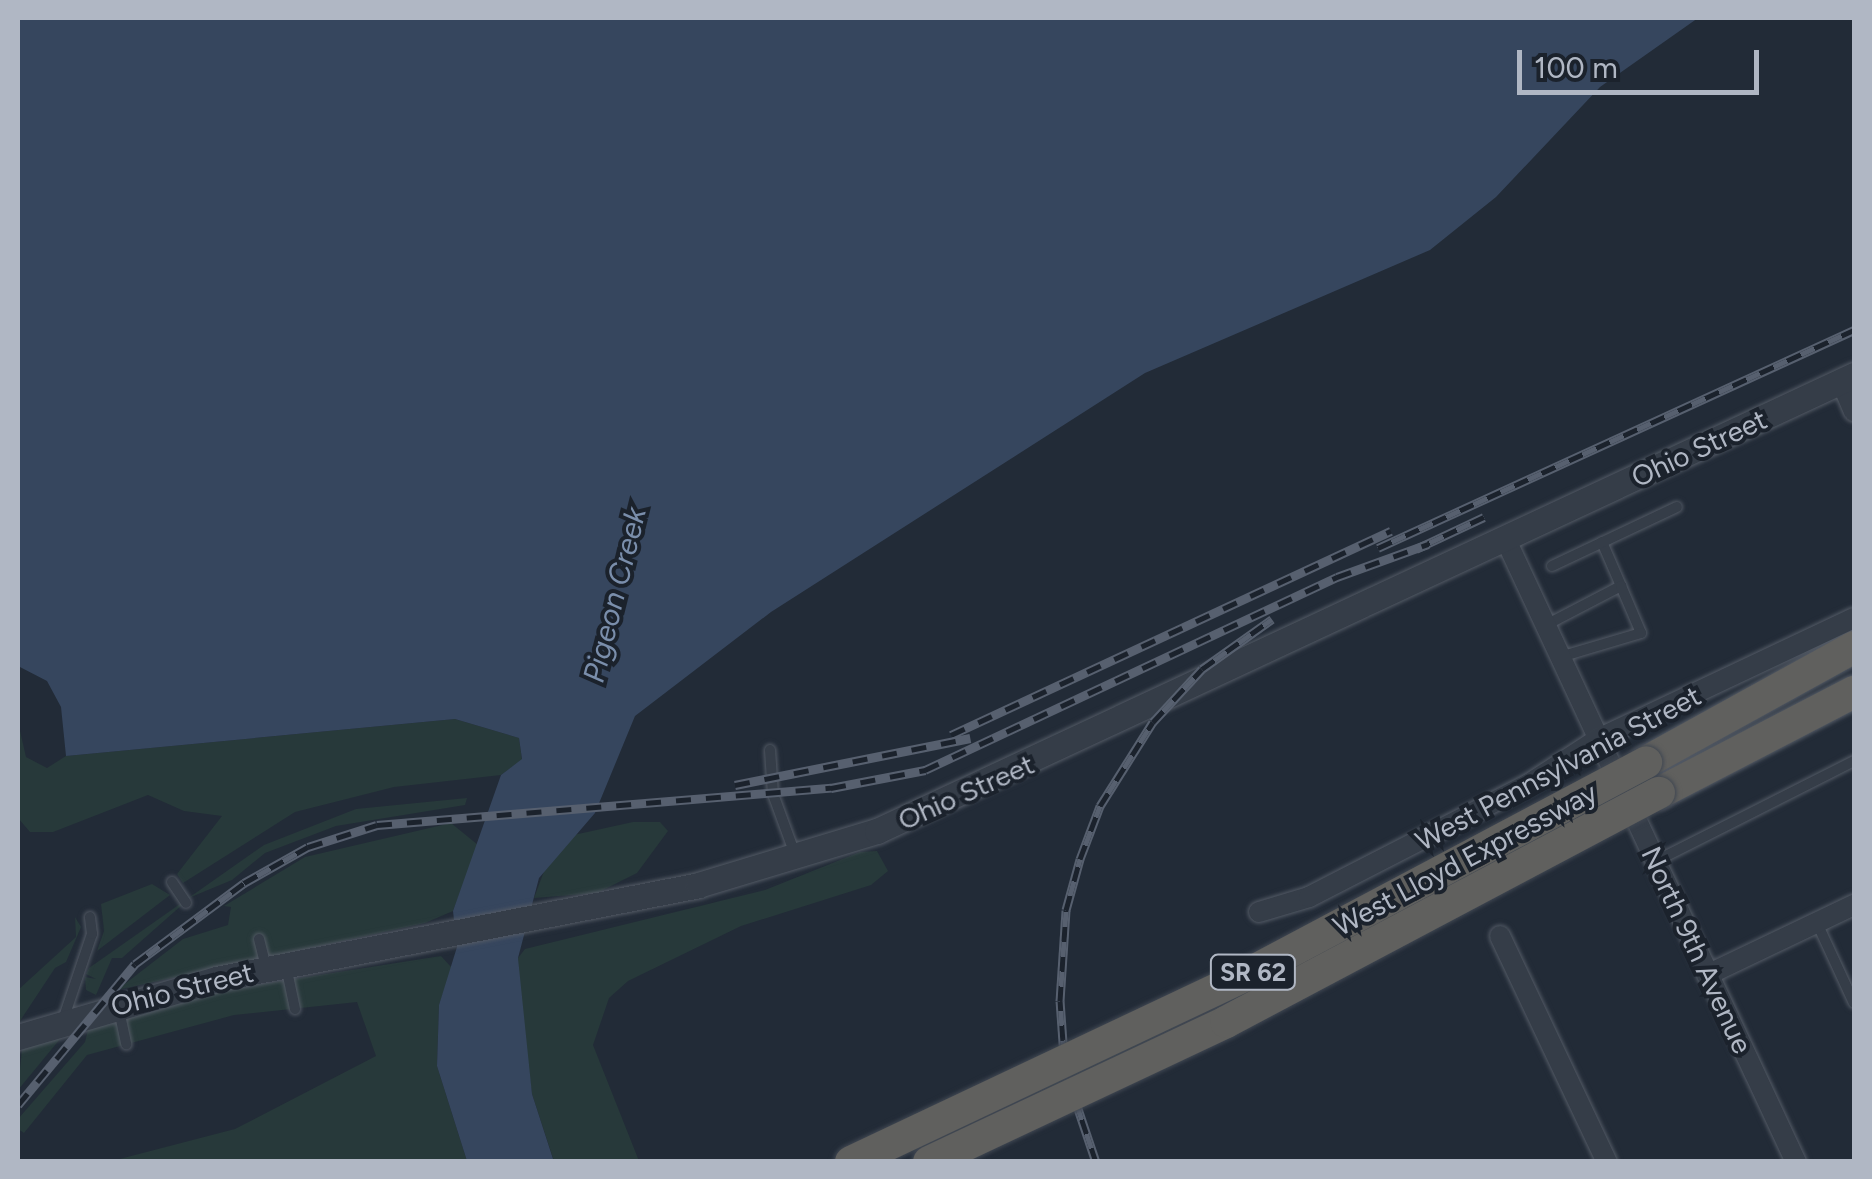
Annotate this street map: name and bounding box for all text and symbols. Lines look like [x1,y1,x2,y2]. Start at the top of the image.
scale bar [1522,30,1764,92]
text: 100 m [1534,49,1618,86]
street label: Ohio Street [1626,402,1772,494]
water label: Pigeon Creek [576,504,654,686]
street label: West Pennsylvania Street [1410,678,1706,858]
street label: Ohio Street [893,747,1039,837]
street label: West Lloyd Expressway [1328,775,1602,943]
street label: North 9th Avenue [1634,841,1760,1059]
road number: SR 62 [1208,952,1298,992]
street label: Ohio Street [107,955,257,1023]

